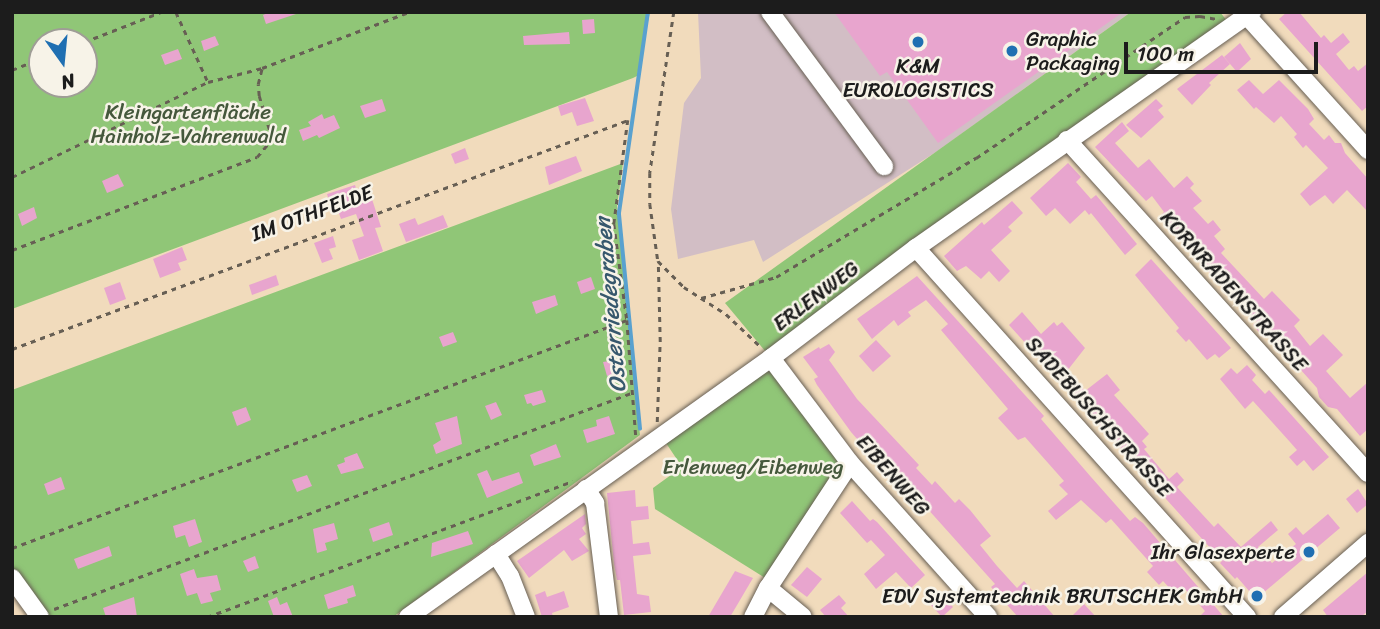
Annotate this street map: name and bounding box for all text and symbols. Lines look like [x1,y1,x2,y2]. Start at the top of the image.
place label: Graphic Packaging [1026,26,1120,76]
north arrow [28,28,98,98]
scale bar [1128,28,1322,72]
marker: K&M EUROLOGISTICS [910,34,926,50]
text: 100 m [1137,35,1194,73]
marker: Graphic Packaging [1004,43,1020,59]
place label: K&M EUROLOGISTICS [842,53,994,103]
text: N [57,64,79,99]
park label: Kleingartenfläche Hainholz-Vahrenwald [90,99,286,149]
street label: IM OTHFELDE [248,179,376,247]
street label: KORNRADENSTRASSE [1155,205,1313,377]
water label: Osterriedegraben [590,216,632,394]
street label: ERLENWEG [768,255,864,337]
street label: SADEBUSCHSTRASSE [1020,331,1178,503]
street label: EIBENWEG [851,429,935,521]
park label: Erlenweg/Eibenweg [662,454,844,480]
place label: Ihr Glasexperte [1152,539,1295,565]
marker: Ihr Glasexperte [1301,544,1317,560]
place label: EDV Systemtechnik BRUTSCHEK GmbH [880,583,1243,609]
marker: EDV Systemtechnik BRUTSCHEK GmbH [1249,588,1265,604]

